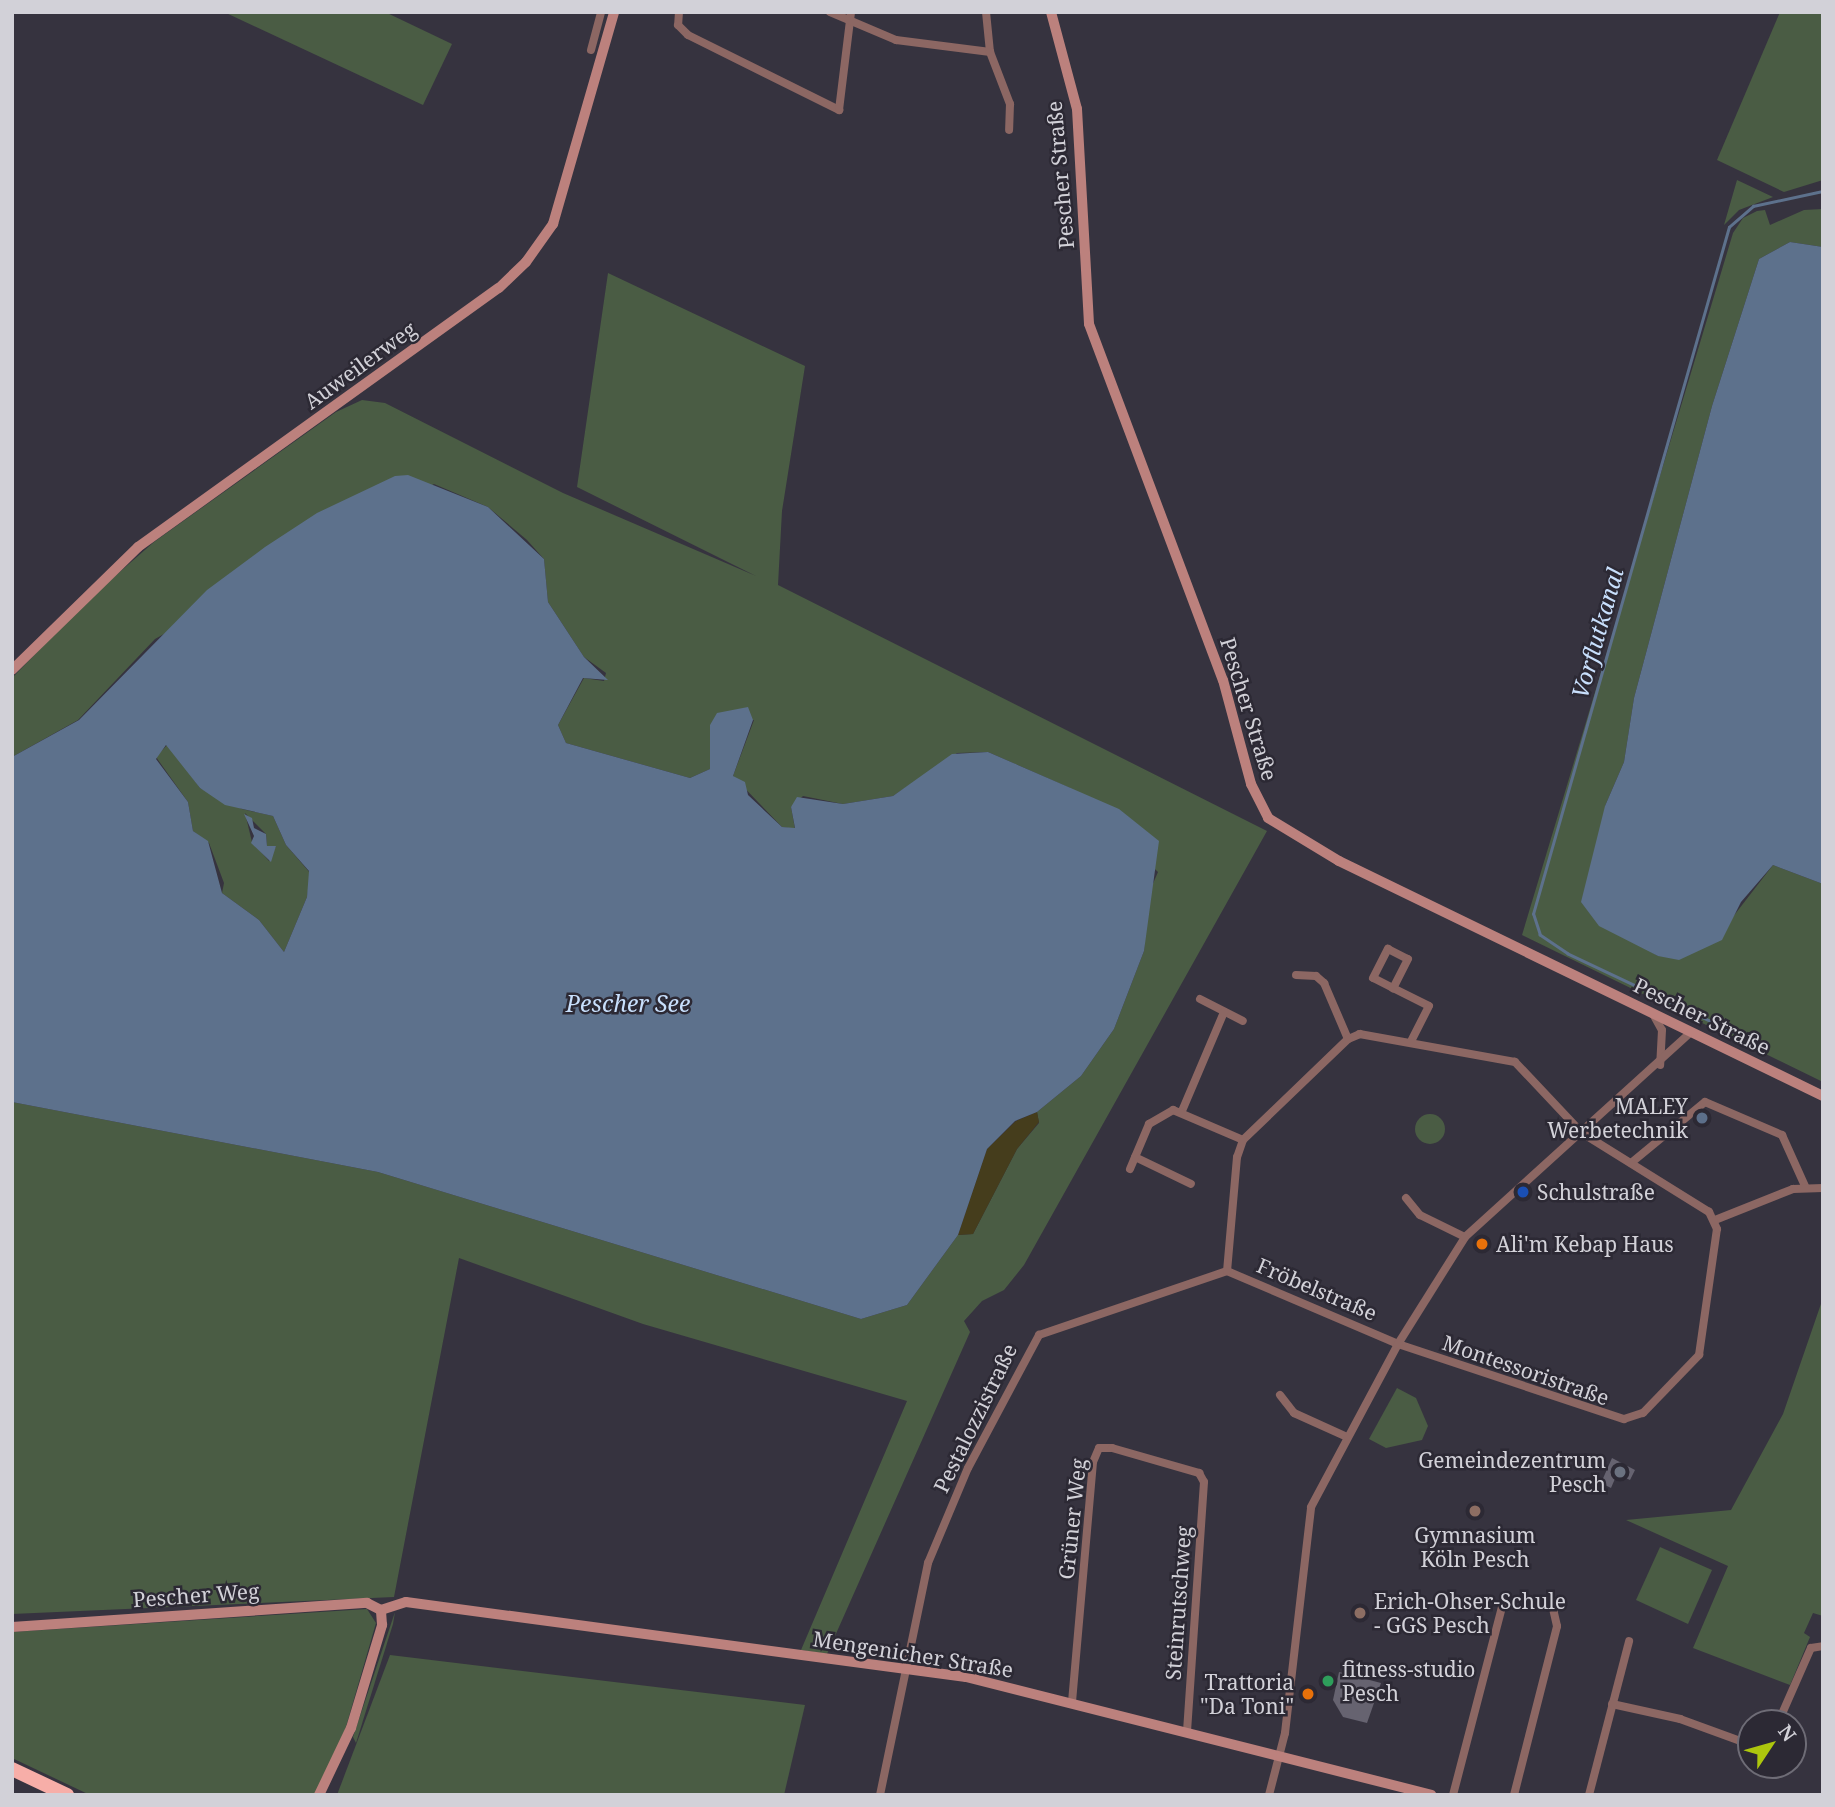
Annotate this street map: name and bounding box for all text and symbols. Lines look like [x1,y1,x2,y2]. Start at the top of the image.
street label: Pescher Straße [1041,100,1079,250]
street label: Auweilerweg [299,316,421,414]
water label: Vorflutkanal [1565,565,1629,701]
street label: Pescher Straße [1215,634,1283,784]
street label: Pescher Straße [1630,972,1774,1060]
water label: Pescher See [566,989,690,1017]
place label: MALEY Werbetechnik [1547,1093,1688,1143]
marker: MALEY Werbetechnik [1694,1110,1710,1126]
place label: Schulstraße [1537,1179,1655,1205]
marker: Schulstraße [1515,1184,1531,1200]
place label: Ali'm Kebap Haus [1496,1231,1674,1257]
marker: Ali'm Kebap Haus [1474,1236,1490,1252]
street label: Fröbelstraße [1253,1252,1381,1326]
street label: Montessoristraße [1439,1330,1613,1410]
street label: Pestalozzistraße [928,1339,1022,1497]
place label: Gemeindezentrum Pesch [1418,1447,1606,1497]
street label: Grüner Weg [1053,1457,1091,1581]
marker: Gemeindezentrum Pesch [1612,1464,1628,1480]
marker: Gymnasium Köln Pesch [1467,1503,1483,1519]
place label: Gymnasium Köln Pesch [1414,1522,1536,1572]
street label: Steinrutschweg [1160,1525,1196,1681]
street label: Pescher Weg [132,1578,260,1612]
place label: Erich-Ohser-Schule - GGS Pesch [1374,1588,1566,1638]
marker: Erich-Ohser-Schule - GGS Pesch [1352,1605,1368,1621]
street label: Mengenicher Straße [811,1626,1015,1682]
place label: fitness-studio Pesch [1342,1656,1475,1706]
place label: Trattoria "Da Toni" [1200,1669,1294,1719]
marker: fitness-studio Pesch [1320,1673,1336,1689]
marker: Trattoria "Da Toni" [1300,1686,1316,1702]
north arrow [1737,1709,1807,1779]
text: N [1772,1719,1802,1747]

